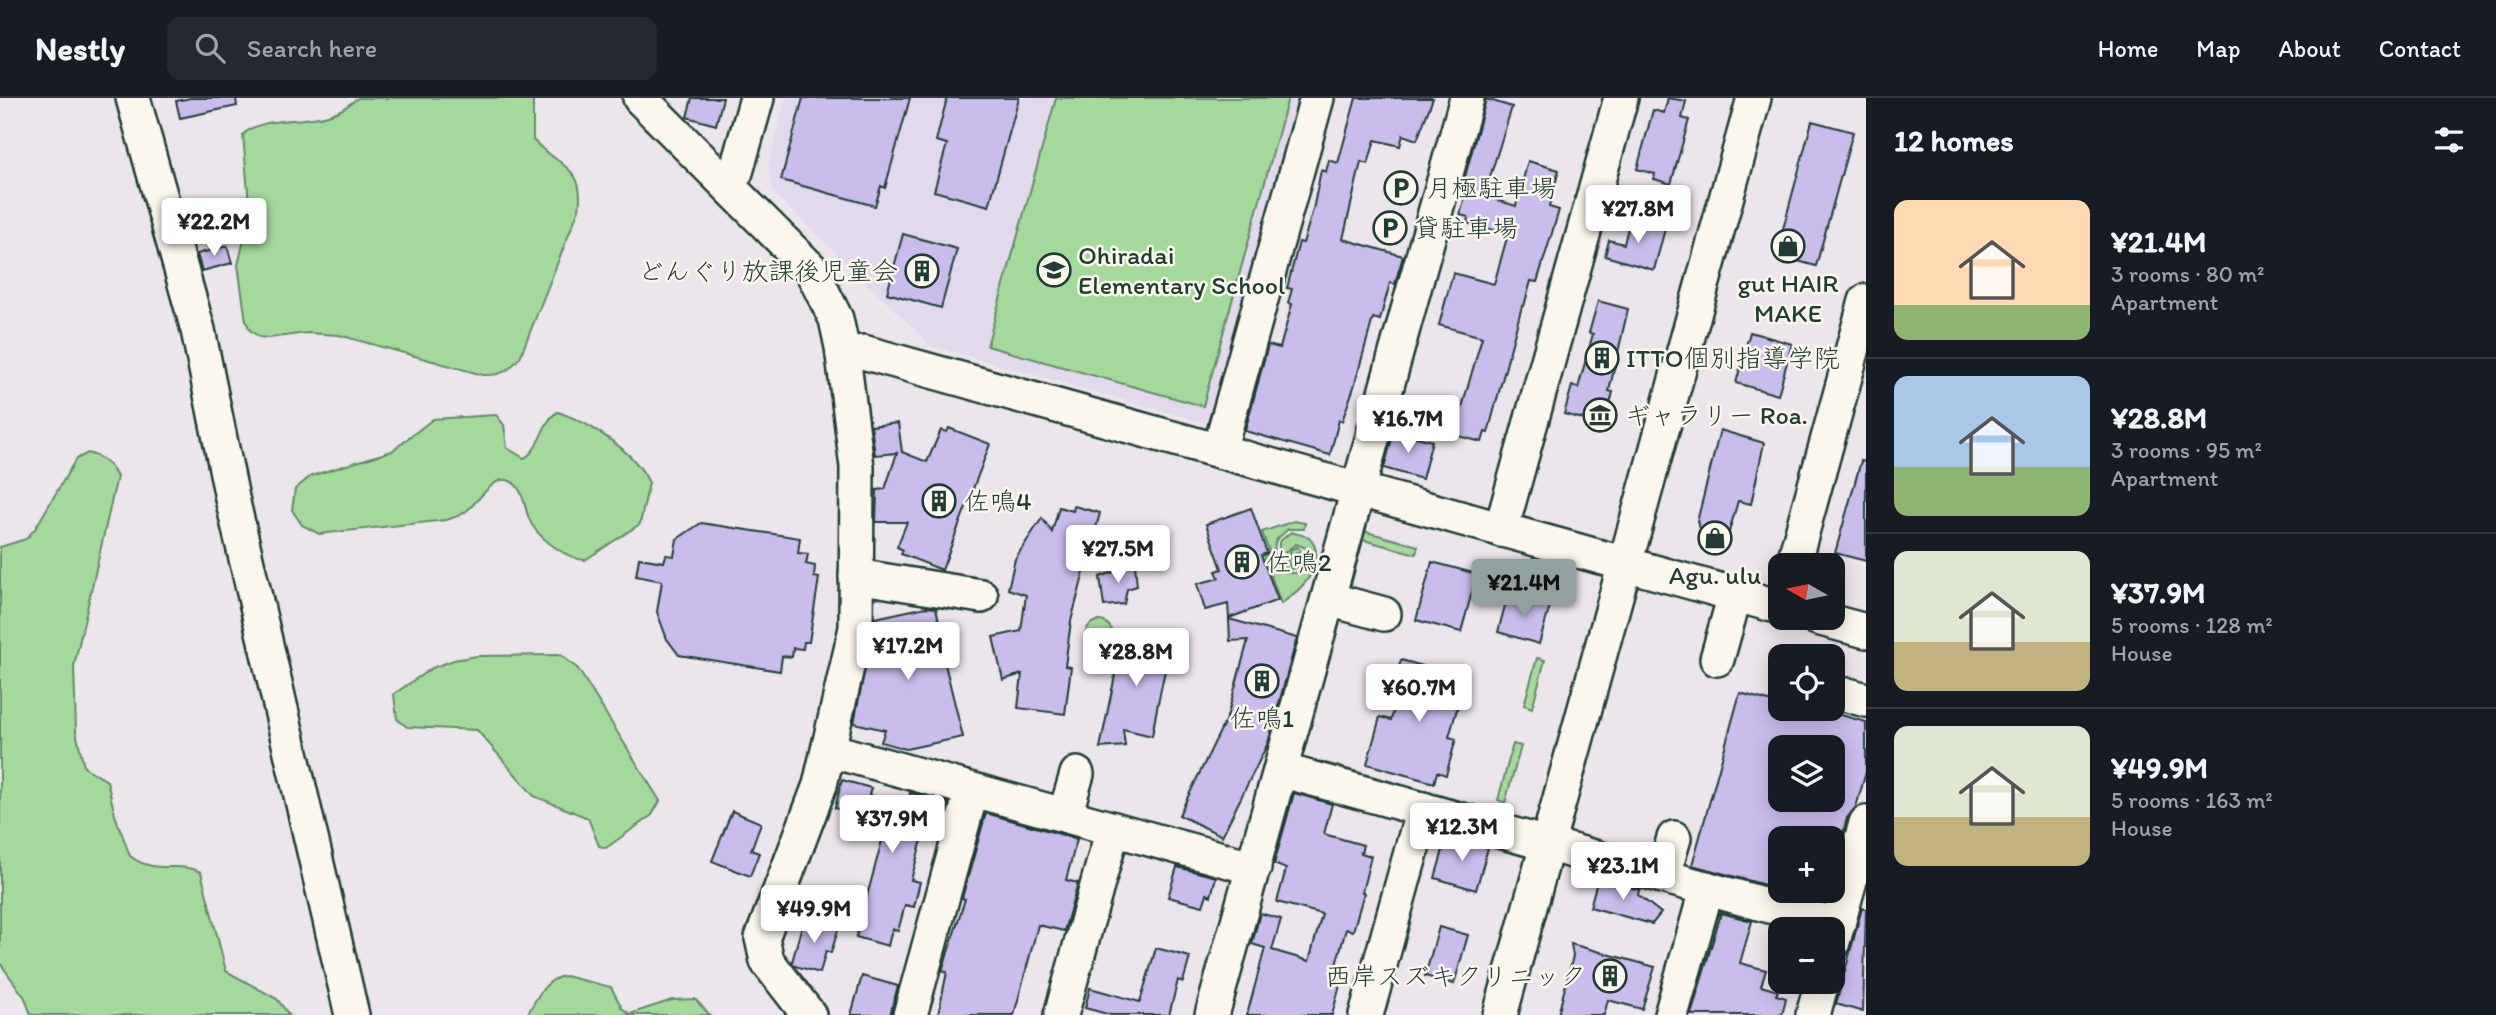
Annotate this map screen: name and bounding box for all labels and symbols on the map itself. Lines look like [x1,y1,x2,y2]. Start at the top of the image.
parking icon: 月極駐車場 [1382,169,1420,207]
place label: 月極駐車場 [1426,172,1556,204]
pin: ¥27.8M [1581,186,1695,245]
pin: ¥22.2M [157,198,271,258]
parking icon: 貸駐車場 [1371,209,1409,247]
place label: 貸駐車場 [1414,212,1518,244]
shop icon: gut HAIR MAKE [1769,227,1807,265]
place label: Ohiradai Elementary School [1078,239,1285,301]
school or university icon: Ohiradai Elementary School [1035,251,1073,289]
building icon: どんぐり放課後児童会 [903,252,941,290]
place label: どんぐり放課後児童会 [637,255,898,287]
place label: gut HAIR MAKE [1738,267,1838,329]
building icon: ITTO個別指導学院 [1583,339,1621,377]
place label: ITTO個別指導学院 [1626,342,1840,374]
pin: ¥16.7M [1351,396,1465,455]
museum icon: ギャラリー Roa. [1581,396,1619,434]
place label: ギャラリー Roa. [1624,399,1808,431]
building icon: 佐鳴4 [920,482,958,520]
place label: 佐鳴4 [964,485,1032,517]
shop icon: Agu. ulu [1696,519,1734,557]
pin: ¥27.5M [1061,526,1175,585]
building icon: 佐鳴2 [1223,543,1261,581]
place label: 佐鳴2 [1266,546,1332,578]
north arrow [1768,553,1844,630]
place label: Agu. ulu [1669,559,1761,591]
pin: ¥21.4M [1467,560,1581,619]
pin: ¥17.2M [851,622,965,682]
pin: ¥28.8M [1079,628,1193,688]
building icon: 佐鳴1 [1243,662,1281,700]
pin: ¥60.7M [1362,664,1476,724]
place label: 佐鳴1 [1230,702,1294,734]
pin: ¥37.9M [835,796,949,855]
pin: ¥12.3M [1405,804,1519,863]
pin: ¥23.1M [1566,842,1680,902]
pin: ¥49.9M [757,886,871,945]
building icon: 西岸スズキクリニック [1591,957,1629,995]
place label: 西岸スズキクリニック [1325,960,1586,992]

